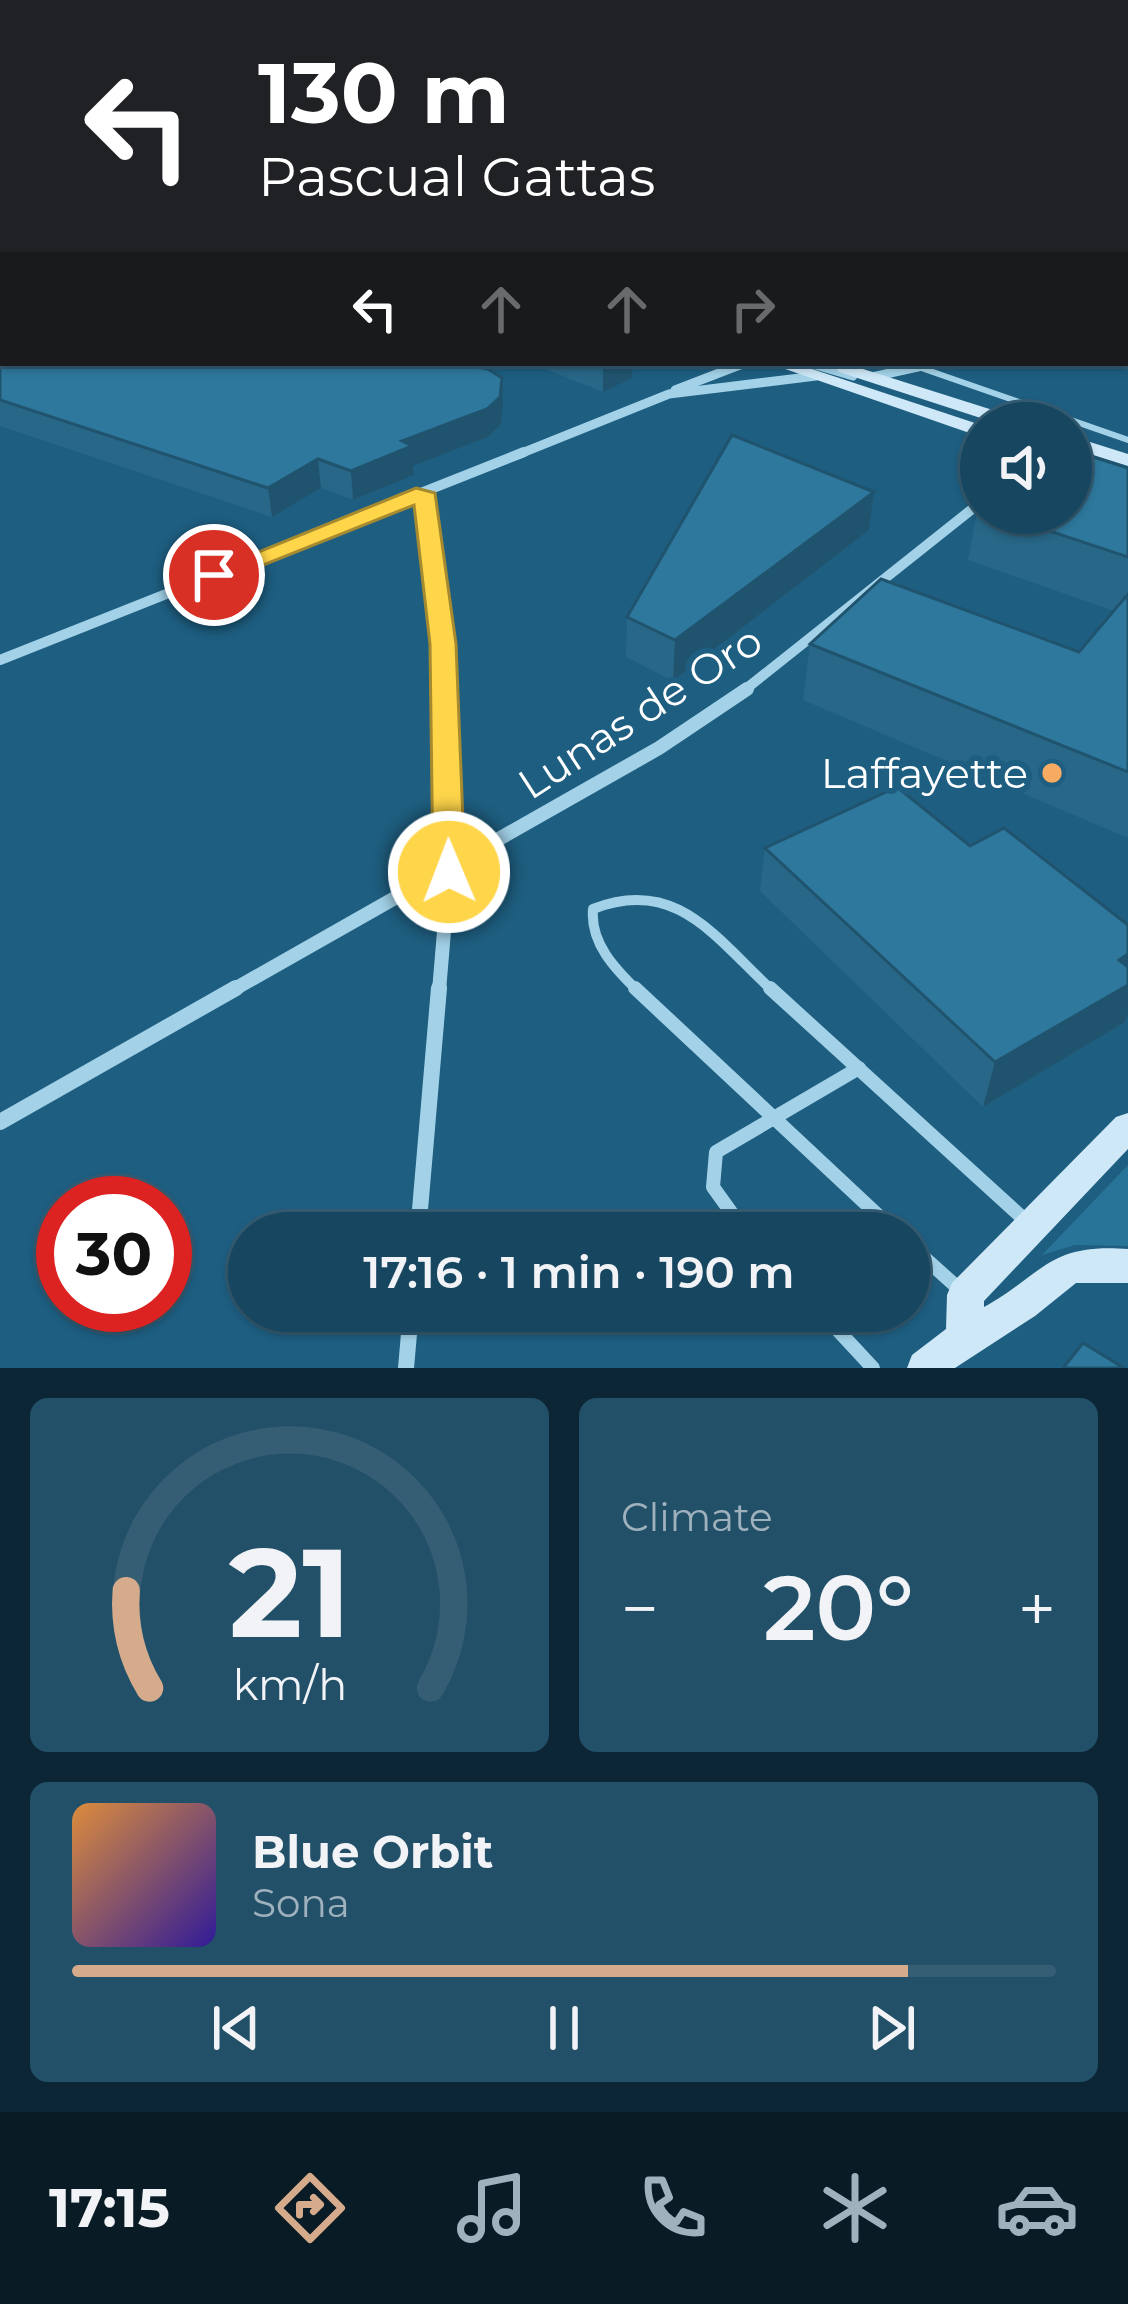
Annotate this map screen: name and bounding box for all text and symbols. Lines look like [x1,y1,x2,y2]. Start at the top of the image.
text: 130 m [258,42,510,144]
icon: left [60,48,216,204]
text: Pascual Gattas [258,144,655,210]
icon: left [342,276,408,342]
icon: ahead [468,276,534,342]
icon: ahead [594,276,660,342]
icon: right [720,276,786,342]
map controls [960,402,1092,534]
button: sound [960,402,1092,534]
pin [163,524,265,626]
icon: arrive [181,542,247,608]
street label: Lunas de Oro [508,614,772,810]
place label: Laffayette [821,747,1028,799]
marker: Laffayette [1039,760,1065,786]
position arrow [386,809,512,935]
speed limit sign: 30 [36,1176,192,1332]
text: 17:16 · 1 min · 190 m [363,1244,795,1299]
text: Climate [621,1493,773,1541]
text: 21 [228,1516,351,1668]
text: 20° [763,1553,914,1663]
text: − [621,1568,659,1649]
text: + [1018,1568,1056,1649]
text: km/h [232,1658,347,1711]
text: Blue Orbit [252,1824,493,1879]
text: Sona [252,1879,350,1927]
icon: previous [203,1995,269,2061]
icon: pause [531,1995,597,2061]
icon: next [859,1995,925,2061]
icon: directions [268,2166,352,2250]
icon: music [450,2166,534,2250]
icon: phone [631,2166,715,2250]
icon: climate [813,2166,897,2250]
icon: car [995,2166,1079,2250]
text: 17:15 [49,2175,170,2241]

